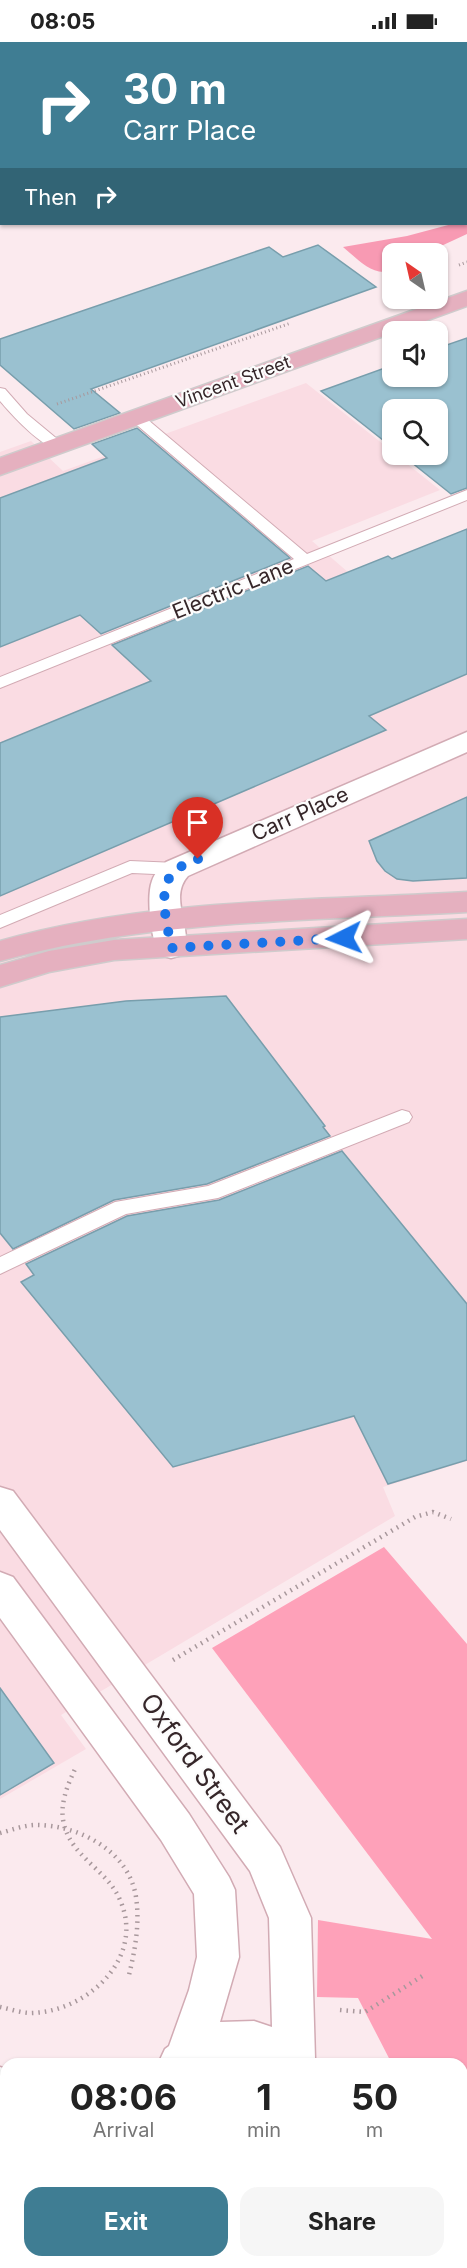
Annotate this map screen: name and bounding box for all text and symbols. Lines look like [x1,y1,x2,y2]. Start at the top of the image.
text: 08:05 [30,8,95,34]
text: 30 m [123,63,227,114]
icon: right [24,66,102,144]
text: Carr Place [123,114,256,147]
icon: right [89,180,122,213]
text: Then [24,184,77,210]
north arrow [382,243,448,309]
map controls [382,243,448,465]
button: sound [382,321,448,387]
street label: Vincent Street [173,351,293,412]
button: search [382,399,448,465]
street label: Electric Lane [169,553,297,624]
street label: Carr Place [247,781,352,846]
pin [172,797,223,859]
icon: arrive [181,806,214,839]
position arrow [312,906,376,970]
street label: Oxford Street [134,1687,256,1839]
text: 08:06 [70,2075,177,2119]
text: 1 [256,2075,272,2119]
text: 50 [351,2075,398,2119]
text: Arrival [93,2118,154,2142]
text: min [247,2118,281,2142]
text: m [366,2118,383,2142]
button: Exit [24,2187,228,2256]
button: Share [240,2187,444,2256]

